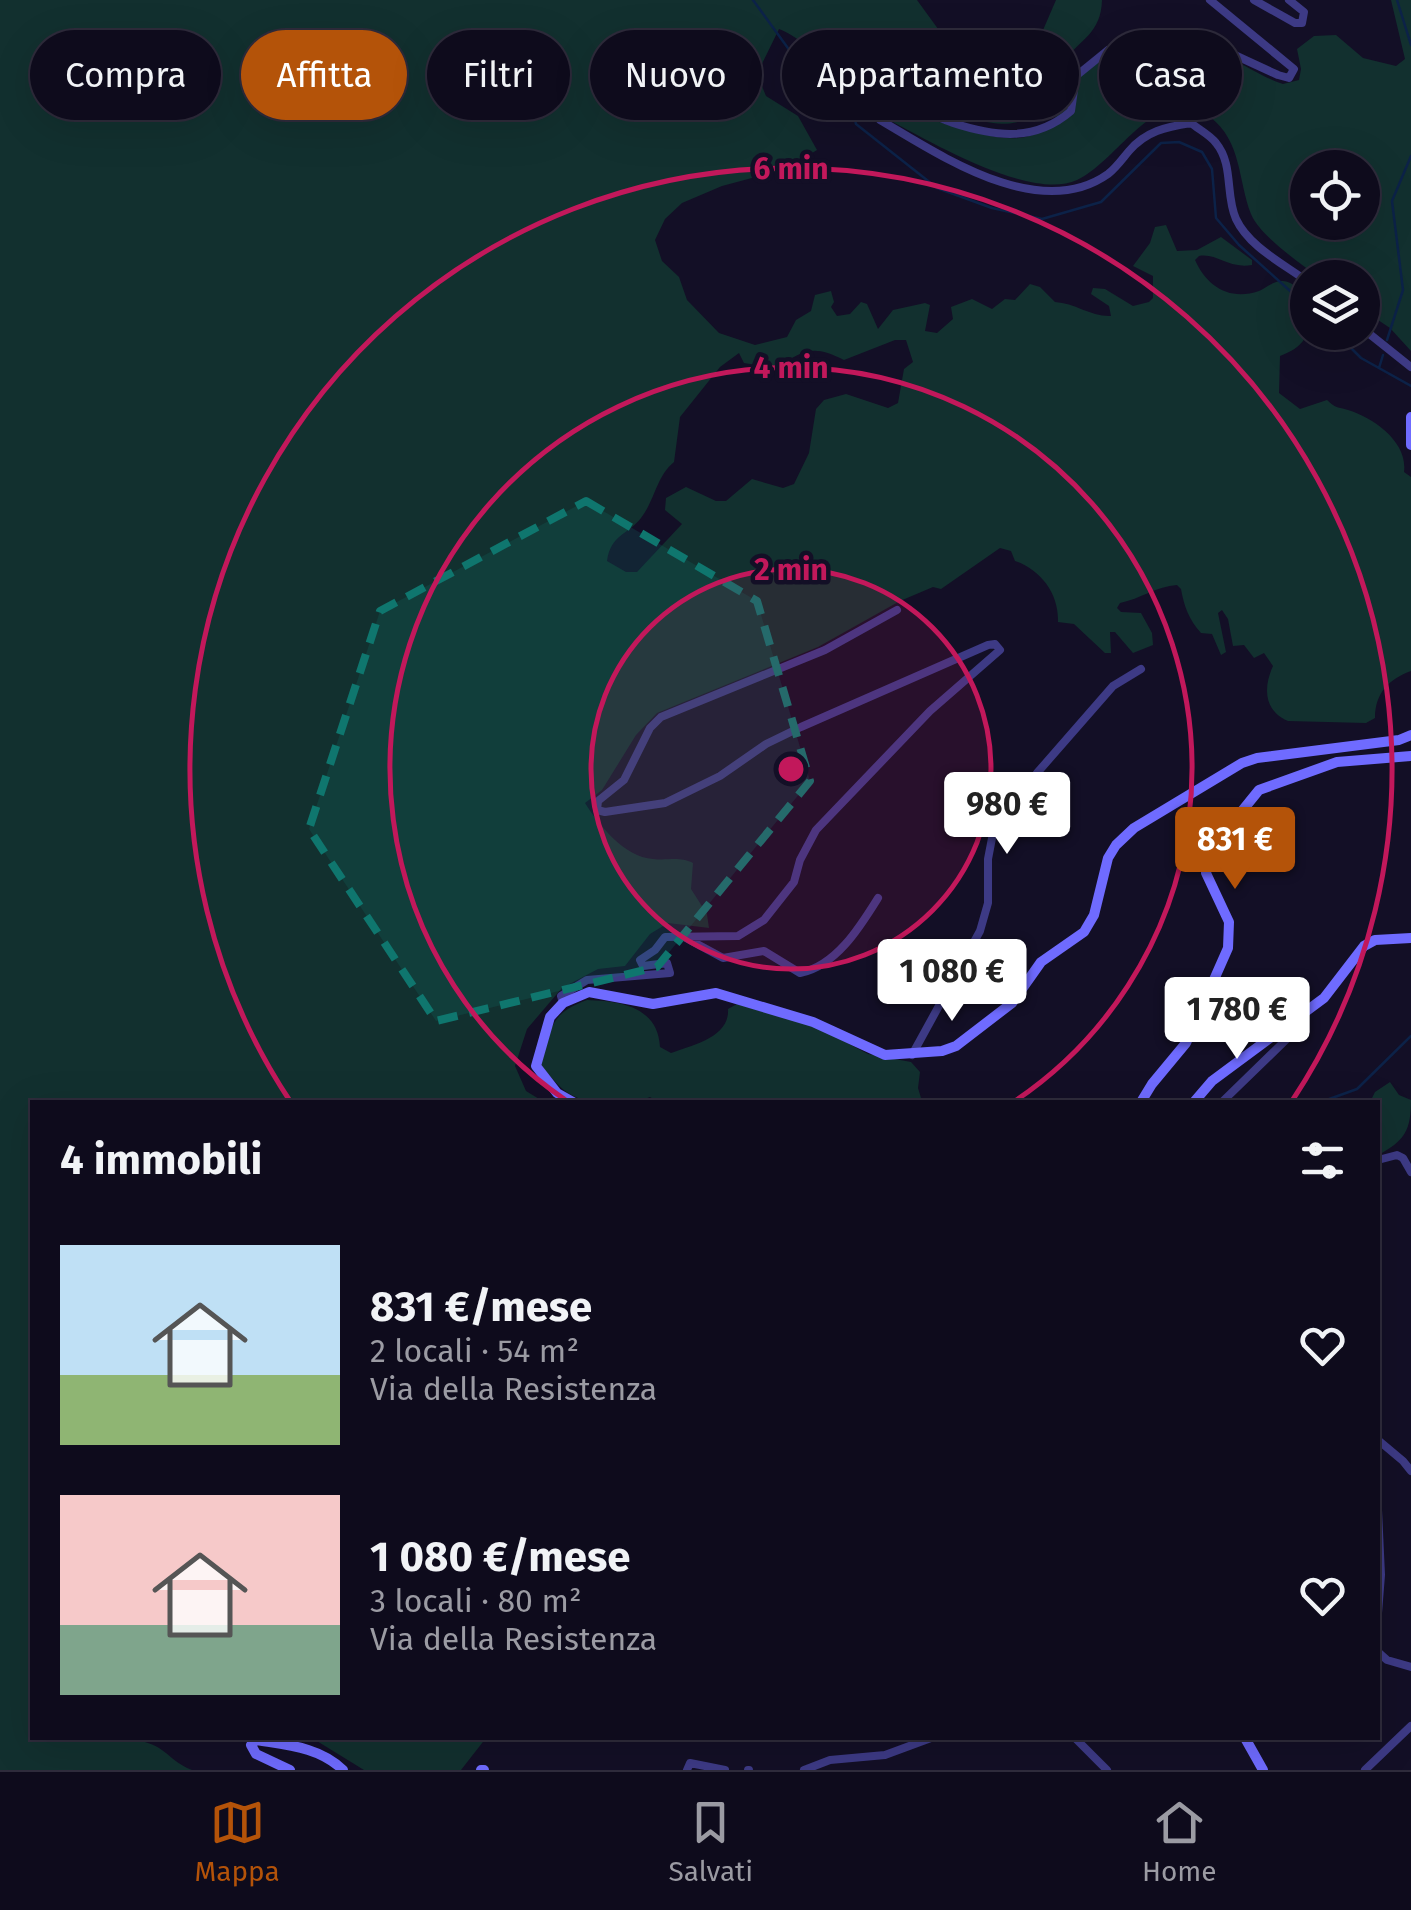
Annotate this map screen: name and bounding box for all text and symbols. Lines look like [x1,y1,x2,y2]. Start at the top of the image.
chip: Compra [30,30,221,120]
chip: Affitta [241,30,407,120]
chip: Filtri [427,30,570,120]
chip: Nuovo [590,30,762,120]
chip: Appartamento [782,30,1079,120]
chip: Casa [1099,30,1242,120]
map controls [1290,150,1380,350]
button: locate [1290,150,1380,240]
text: 6 min [753,151,829,187]
button: layers [1290,260,1380,350]
text: 4 min [753,350,829,386]
text: 2 min [754,552,828,588]
centre of rings [773,751,809,787]
pin: 980 € [937,772,1077,857]
text: 980 € [966,785,1048,823]
pin: 831 € [1165,807,1305,892]
text: 831 € [1197,820,1273,858]
pin: 1 080 € [860,939,1044,1024]
text: 1 080 € [900,952,1004,990]
pin: 1 780 € [1145,977,1329,1062]
text: 1 780 € [1187,990,1287,1028]
icon: filters [1295,1133,1350,1188]
text: 4 immobili [60,1135,262,1185]
text: 831 €/mese [370,1282,592,1332]
icon: home [140,1285,260,1405]
icon: heart [1295,1318,1350,1373]
text: 2 locali · 54 m² [370,1332,579,1370]
text: Via della Resistenza [370,1370,657,1408]
text: 1 080 €/mese [370,1532,630,1582]
icon: home [140,1535,260,1655]
icon: heart [1295,1568,1350,1623]
text: 3 locali · 80 m² [370,1582,582,1620]
text: Via della Resistenza [370,1620,657,1658]
tab: Mappa [194,1795,280,1888]
tab: Salvati [668,1795,753,1888]
tab: Home [1142,1795,1217,1888]

